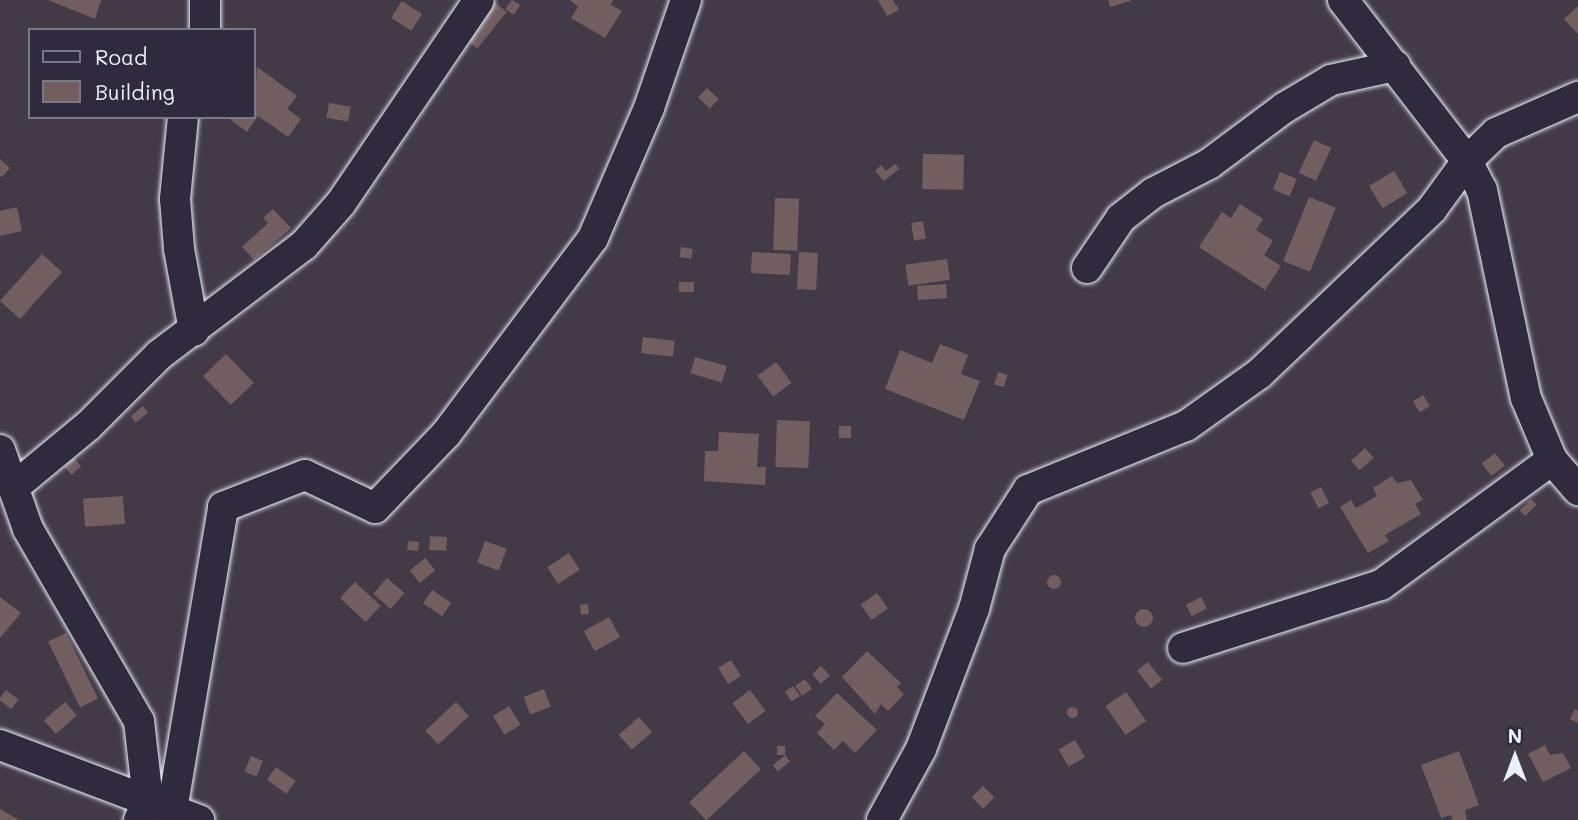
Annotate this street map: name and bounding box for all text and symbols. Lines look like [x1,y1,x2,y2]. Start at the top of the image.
legend [28,28,256,119]
text: Road [95,43,147,70]
text: Building [95,78,175,105]
north arrow [1480,722,1550,792]
text: N [1508,723,1522,748]

